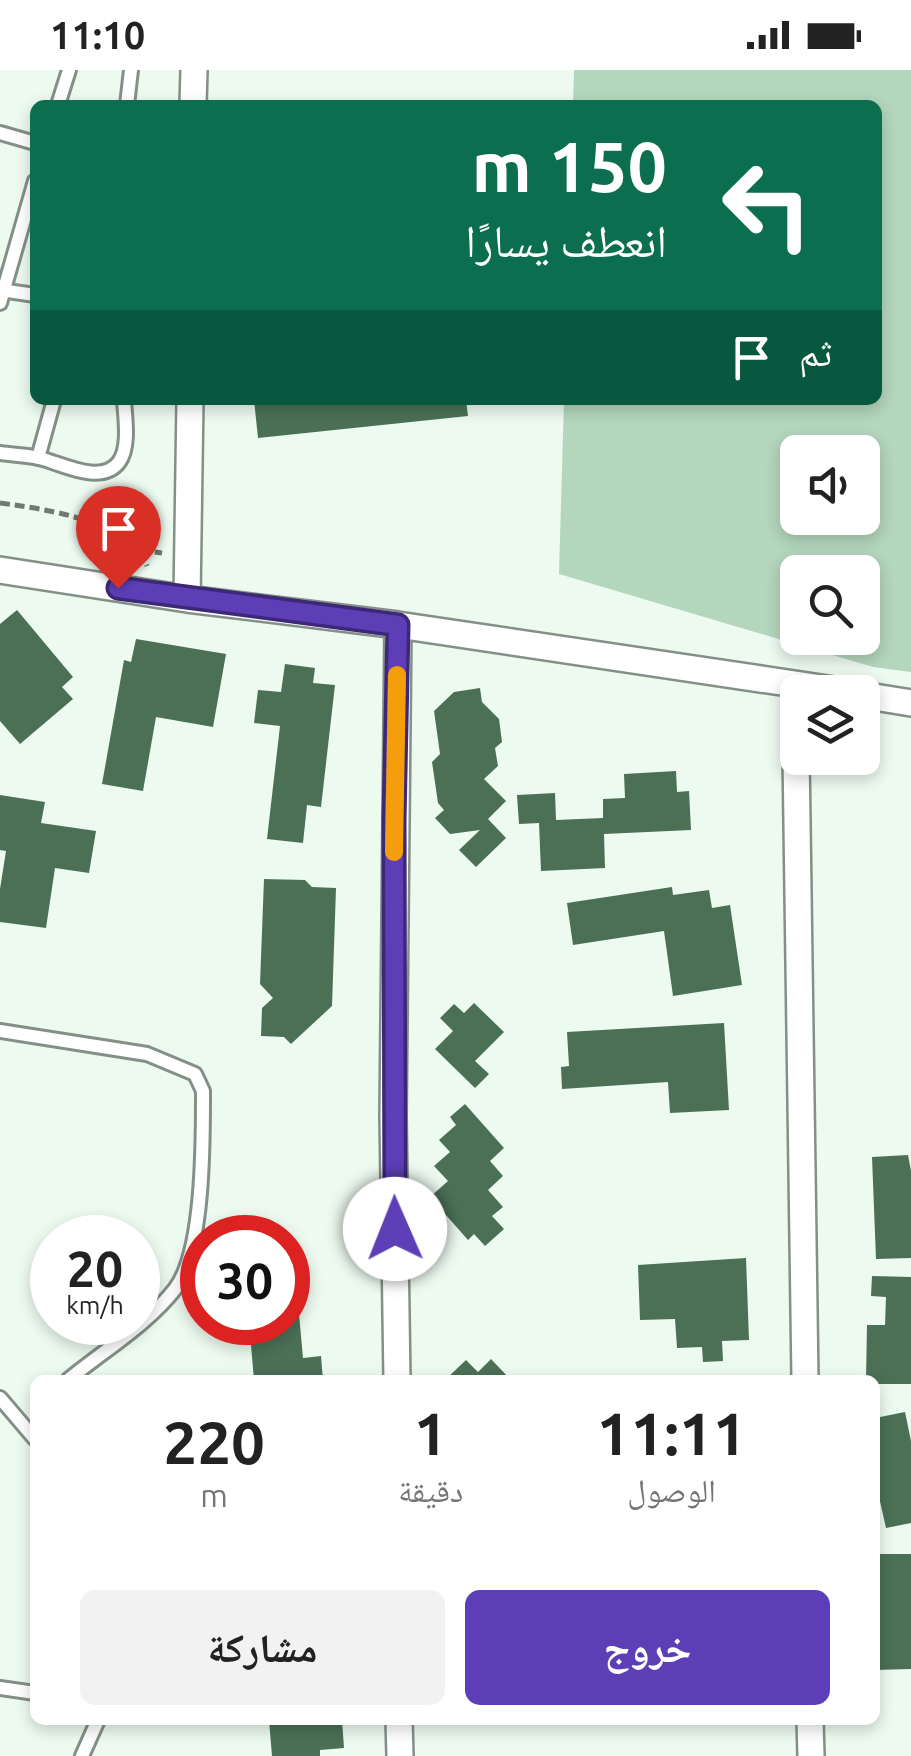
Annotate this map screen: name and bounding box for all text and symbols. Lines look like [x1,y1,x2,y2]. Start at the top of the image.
text: 11:10 [50,14,145,56]
text: 150 m [472,127,667,205]
icon: left [702,140,832,270]
text: انعطف يسارًا [465,215,667,266]
icon: arrive [724,330,779,385]
text: ثم [799,331,832,373]
map controls [780,435,880,775]
button: sound [780,435,880,535]
pin [76,486,161,589]
icon: arrive [91,501,146,556]
button: search [780,555,880,655]
button: layers [780,675,880,775]
position arrow [343,1177,447,1281]
speed limit sign: 30 [180,1215,310,1345]
text: 20 [67,1240,123,1296]
text: km/h [66,1291,124,1319]
text: 1 [414,1399,448,1466]
text: 11:11 [597,1399,747,1466]
text: 220 [163,1408,265,1475]
text: دقيقة [398,1472,463,1508]
text: الوصول [627,1472,716,1508]
text: m [200,1477,228,1513]
button: مشاركة [80,1590,445,1705]
button: خروج [465,1590,830,1705]

